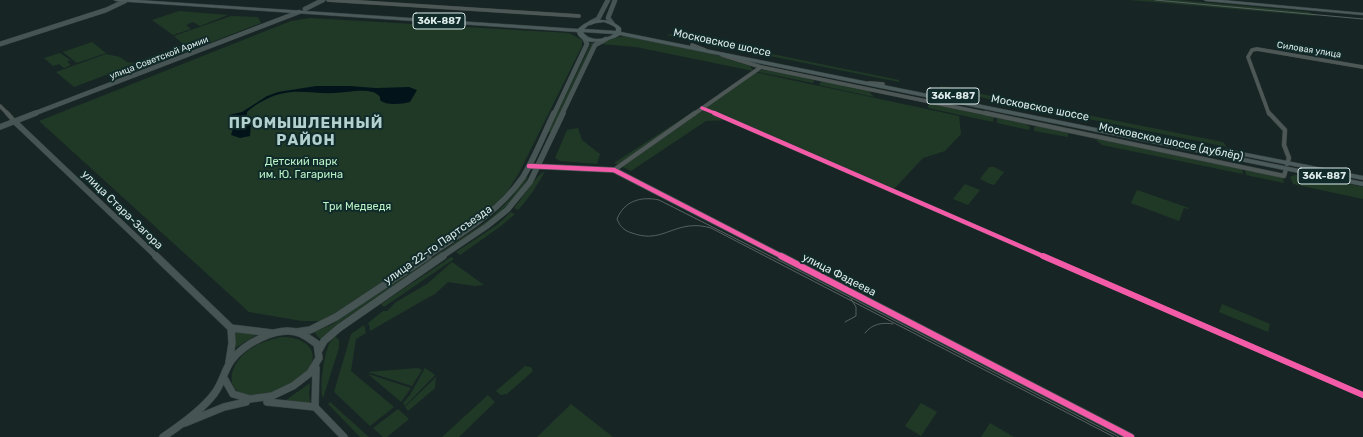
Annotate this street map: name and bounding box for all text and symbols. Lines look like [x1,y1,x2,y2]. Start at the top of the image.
road number: 36К-887 [413,13,465,29]
street label: Московское шоссе [672,26,772,60]
street label: улица Советской Армии [108,34,210,82]
street label: Силовая улица [1276,40,1342,60]
road number: 36К-887 [927,88,979,104]
street label: Московское шоссе [990,92,1090,124]
district label: ПРОМЫШЛЕННЫЙ РАЙОН [229,115,383,150]
street label: Московское шоссе (дублёр) [1098,120,1244,164]
park label: Детский парк им. Ю. Гагарина [259,155,343,181]
street label: улица Стара-Загора [79,168,165,252]
road number: 36К-887 [1298,168,1350,184]
park label: Три Медведя [323,200,391,214]
street label: улица 22-го Партсъезда [381,203,495,287]
street label: улица Фадеева [800,251,878,299]

